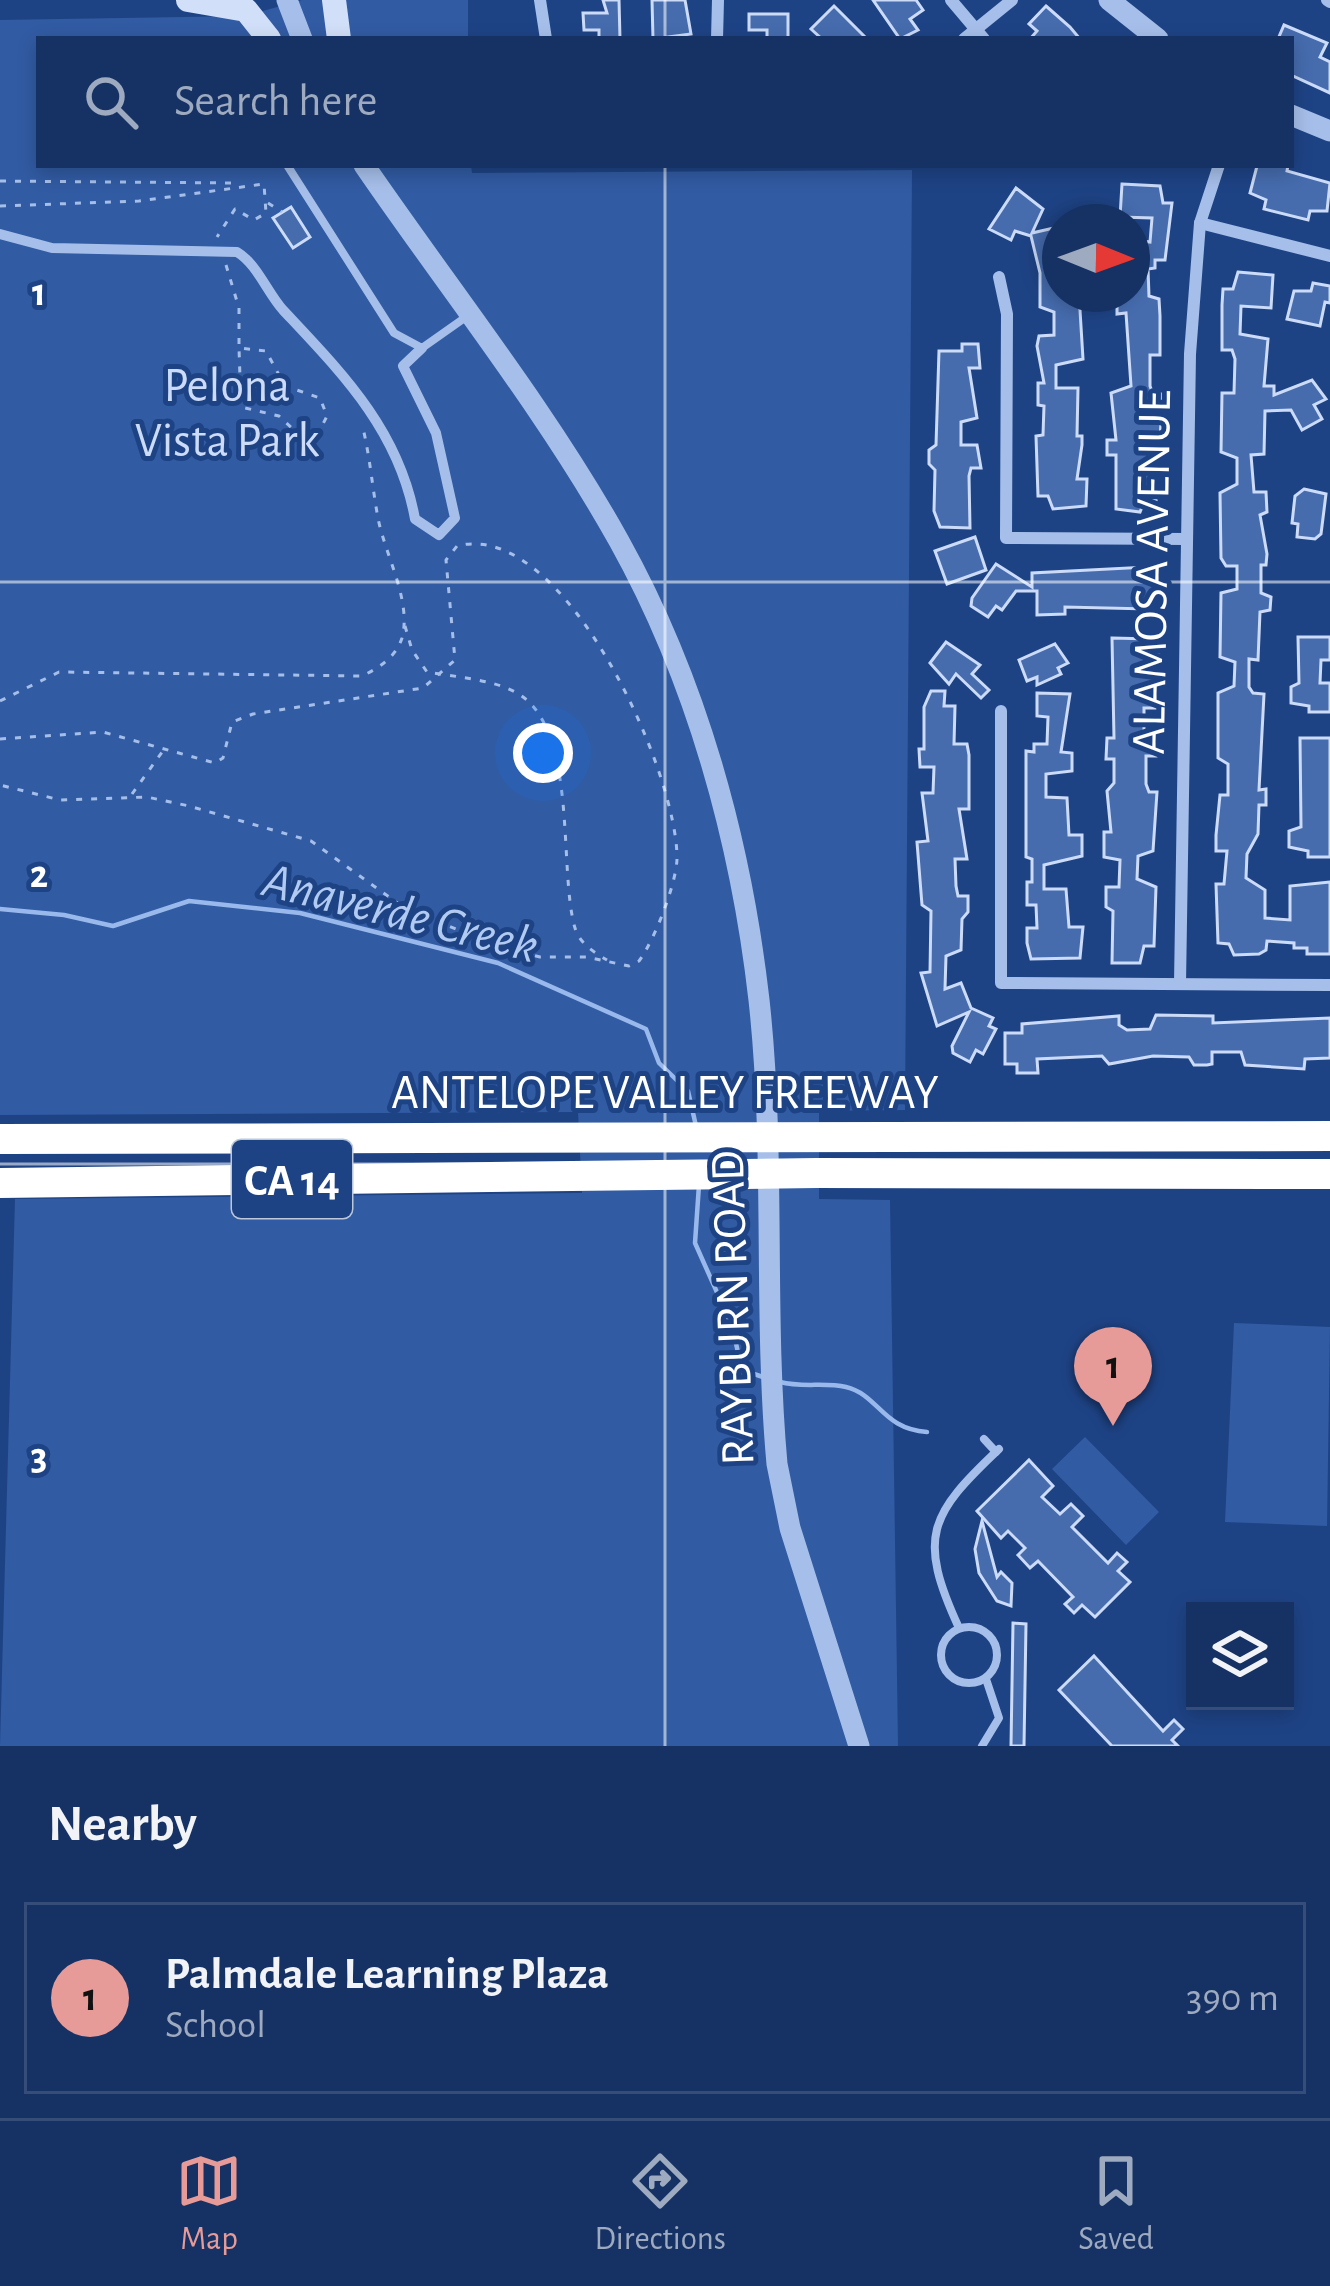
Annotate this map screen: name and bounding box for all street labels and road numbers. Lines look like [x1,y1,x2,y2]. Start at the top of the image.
street label: ALAMOSA AVENUE [1126,389,1180,755]
street label: ANTELOPE VALLEY FREEWAY [391,1070,939,1118]
road number: CA 14 [232,1140,352,1218]
street label: RAYBURN ROAD [705,1149,763,1466]

